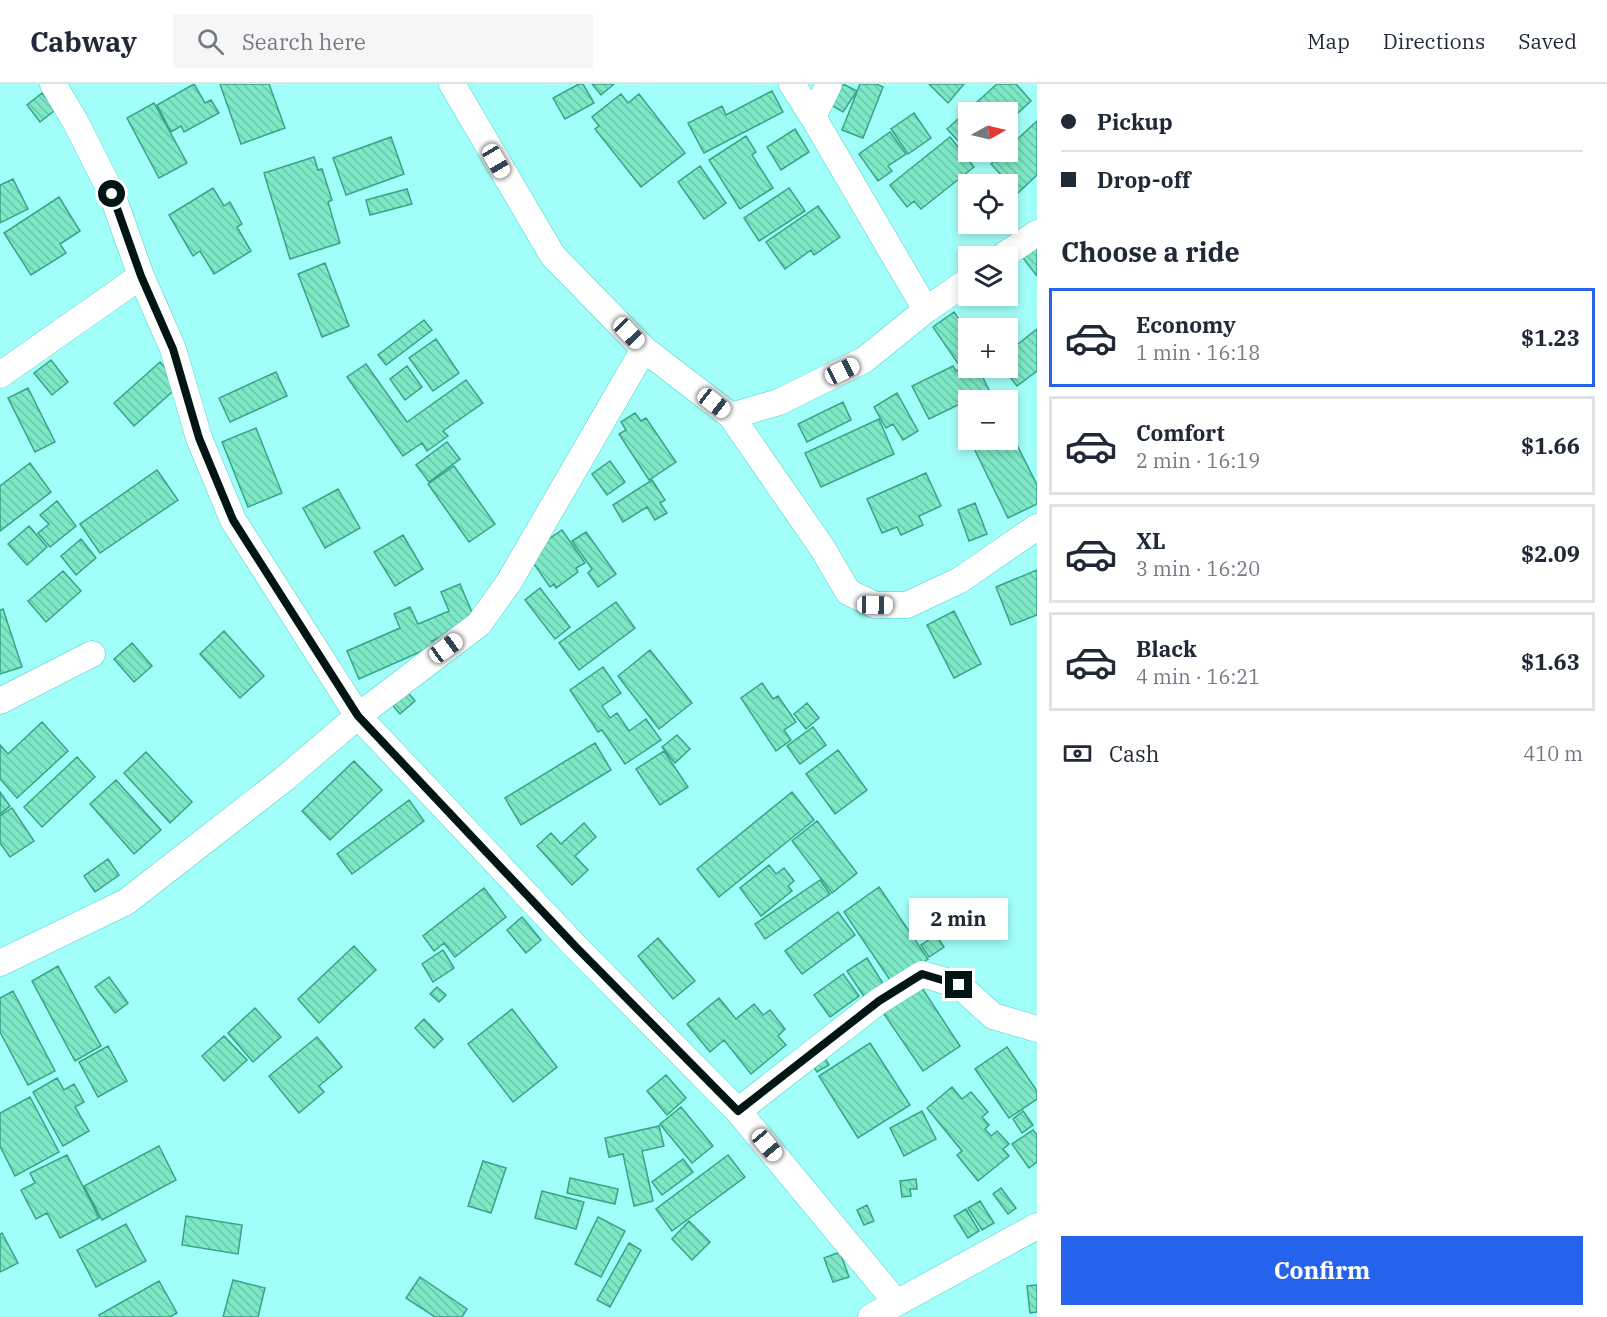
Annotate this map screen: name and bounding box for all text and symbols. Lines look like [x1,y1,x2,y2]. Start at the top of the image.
search box [173,14,593,68]
text: Cabway [30,23,137,60]
icon: search [194,25,227,58]
text: Search here [242,27,366,56]
text: Map [1307,27,1350,55]
text: Directions [1383,27,1485,55]
text: Saved [1518,27,1577,55]
north arrow [958,102,1018,162]
map controls [958,102,1018,450]
text: Pickup [1097,107,1173,136]
car [479,141,513,181]
text: Drop-off [1097,165,1191,194]
button: locate [958,174,1018,234]
route start [98,180,125,207]
text: Choose a ride [1061,234,1240,269]
button: layers [958,246,1018,306]
text: Economy [1136,310,1236,339]
icon: car [1064,311,1118,365]
car [610,314,648,352]
button: + [958,318,1018,378]
text: $1.23 [1521,323,1580,352]
text: 1 min · 16:18 [1136,339,1260,366]
car [822,355,862,387]
car [694,385,734,421]
button: − [958,390,1018,450]
text: Comfort [1136,418,1225,447]
icon: car [1064,419,1118,473]
text: $1.66 [1521,431,1580,460]
text: 2 min · 16:19 [1136,447,1260,474]
text: XL [1136,526,1166,555]
icon: car [1064,527,1118,581]
text: $2.09 [1521,539,1580,568]
text: 3 min · 16:20 [1136,555,1260,582]
car [857,596,893,614]
car [426,630,466,666]
text: Black [1136,634,1197,663]
icon: car [1064,635,1118,689]
text: $1.63 [1521,647,1580,676]
text: 4 min · 16:21 [1136,663,1260,690]
icon: cash [1061,737,1094,770]
text: Cash [1109,739,1160,768]
text: 410 m [1523,740,1583,767]
callout: 2 min [910,898,1008,940]
text: 2 min [931,905,987,932]
route end [945,971,972,998]
car [749,1125,785,1165]
button: Confirm [1061,1236,1583,1305]

